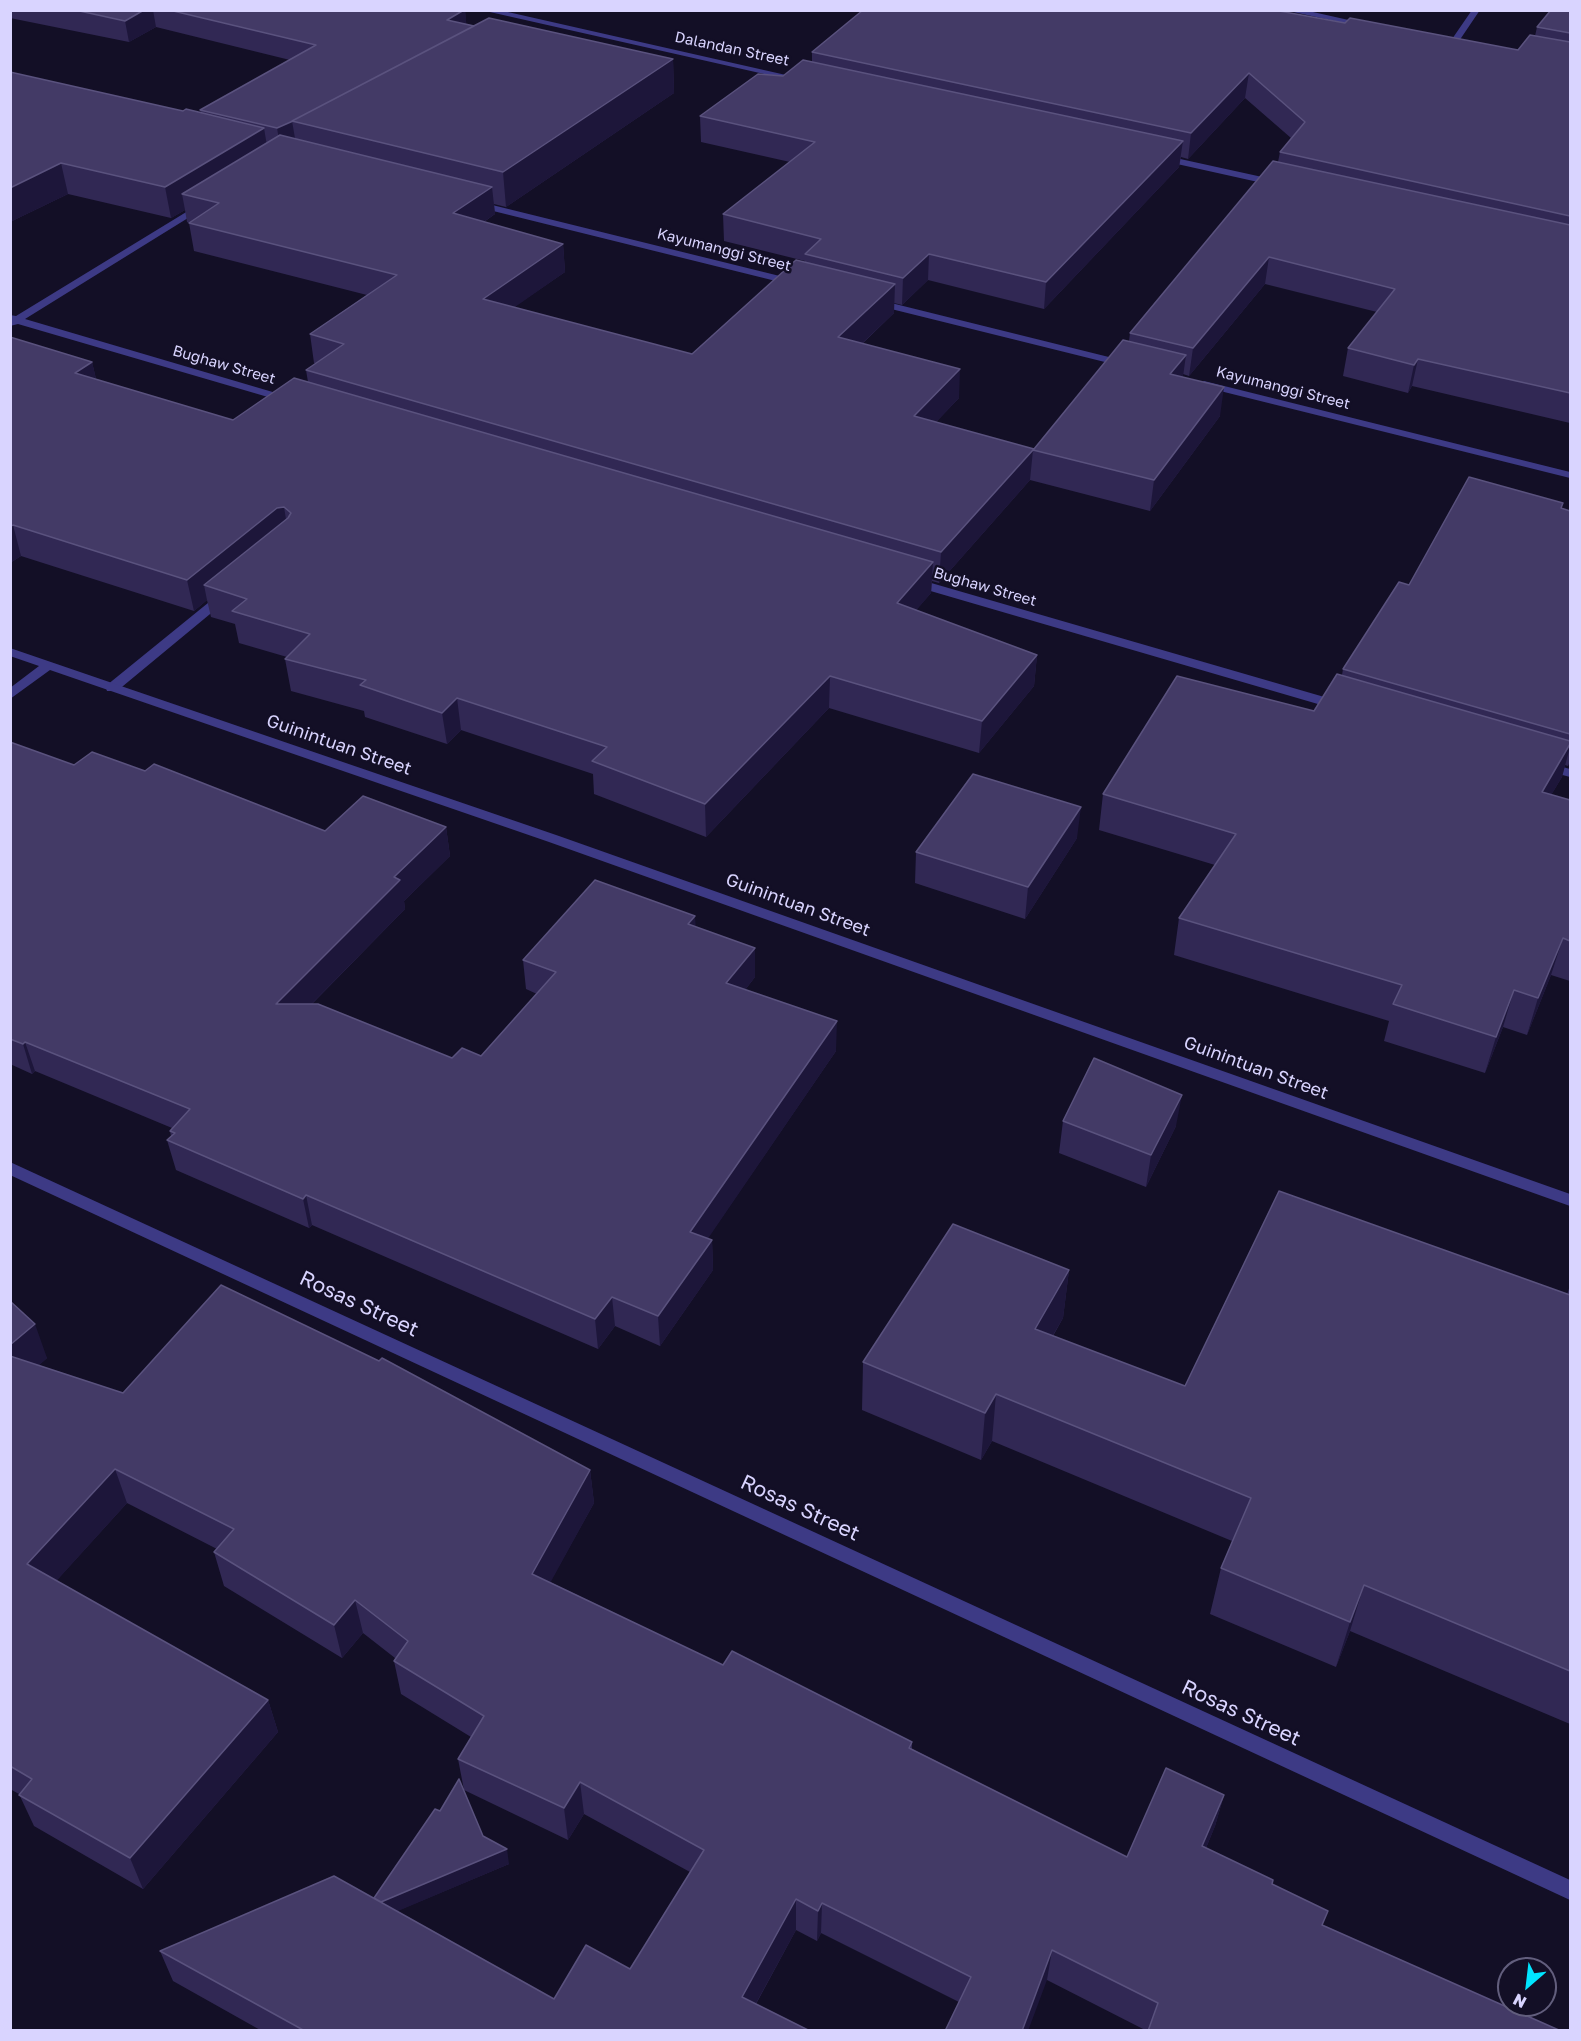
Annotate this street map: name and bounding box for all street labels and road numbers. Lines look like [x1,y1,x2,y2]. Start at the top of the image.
street label: Dalandan Street [673,28,791,70]
street label: Kayumanggi Street [655,225,793,275]
street label: Bughaw Street [170,342,278,388]
street label: Kayumanggi Street [1214,363,1352,413]
street label: Bughaw Street [931,564,1039,610]
street label: Guinintuan Street [263,710,415,780]
street label: Guinintuan Street [723,869,873,941]
street label: Guinintuan Street [1181,1032,1331,1104]
street label: Rosas Street [296,1265,422,1343]
street label: Rosas Street [737,1469,863,1547]
street label: Rosas Street [1178,1674,1304,1752]

